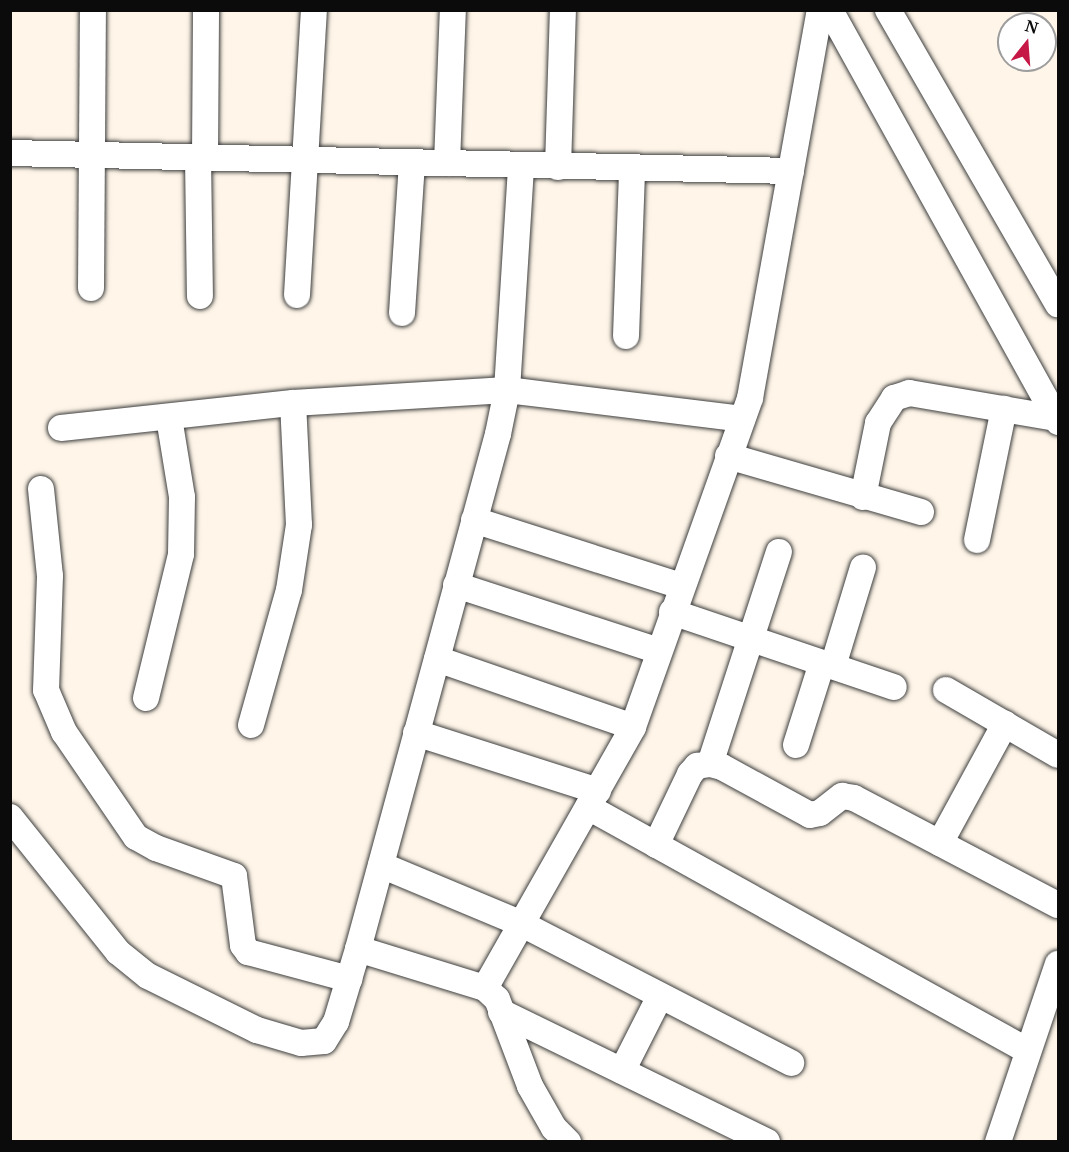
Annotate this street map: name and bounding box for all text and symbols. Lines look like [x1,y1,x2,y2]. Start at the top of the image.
north arrow [997,12,1057,72]
text: N [1022,14,1041,39]

